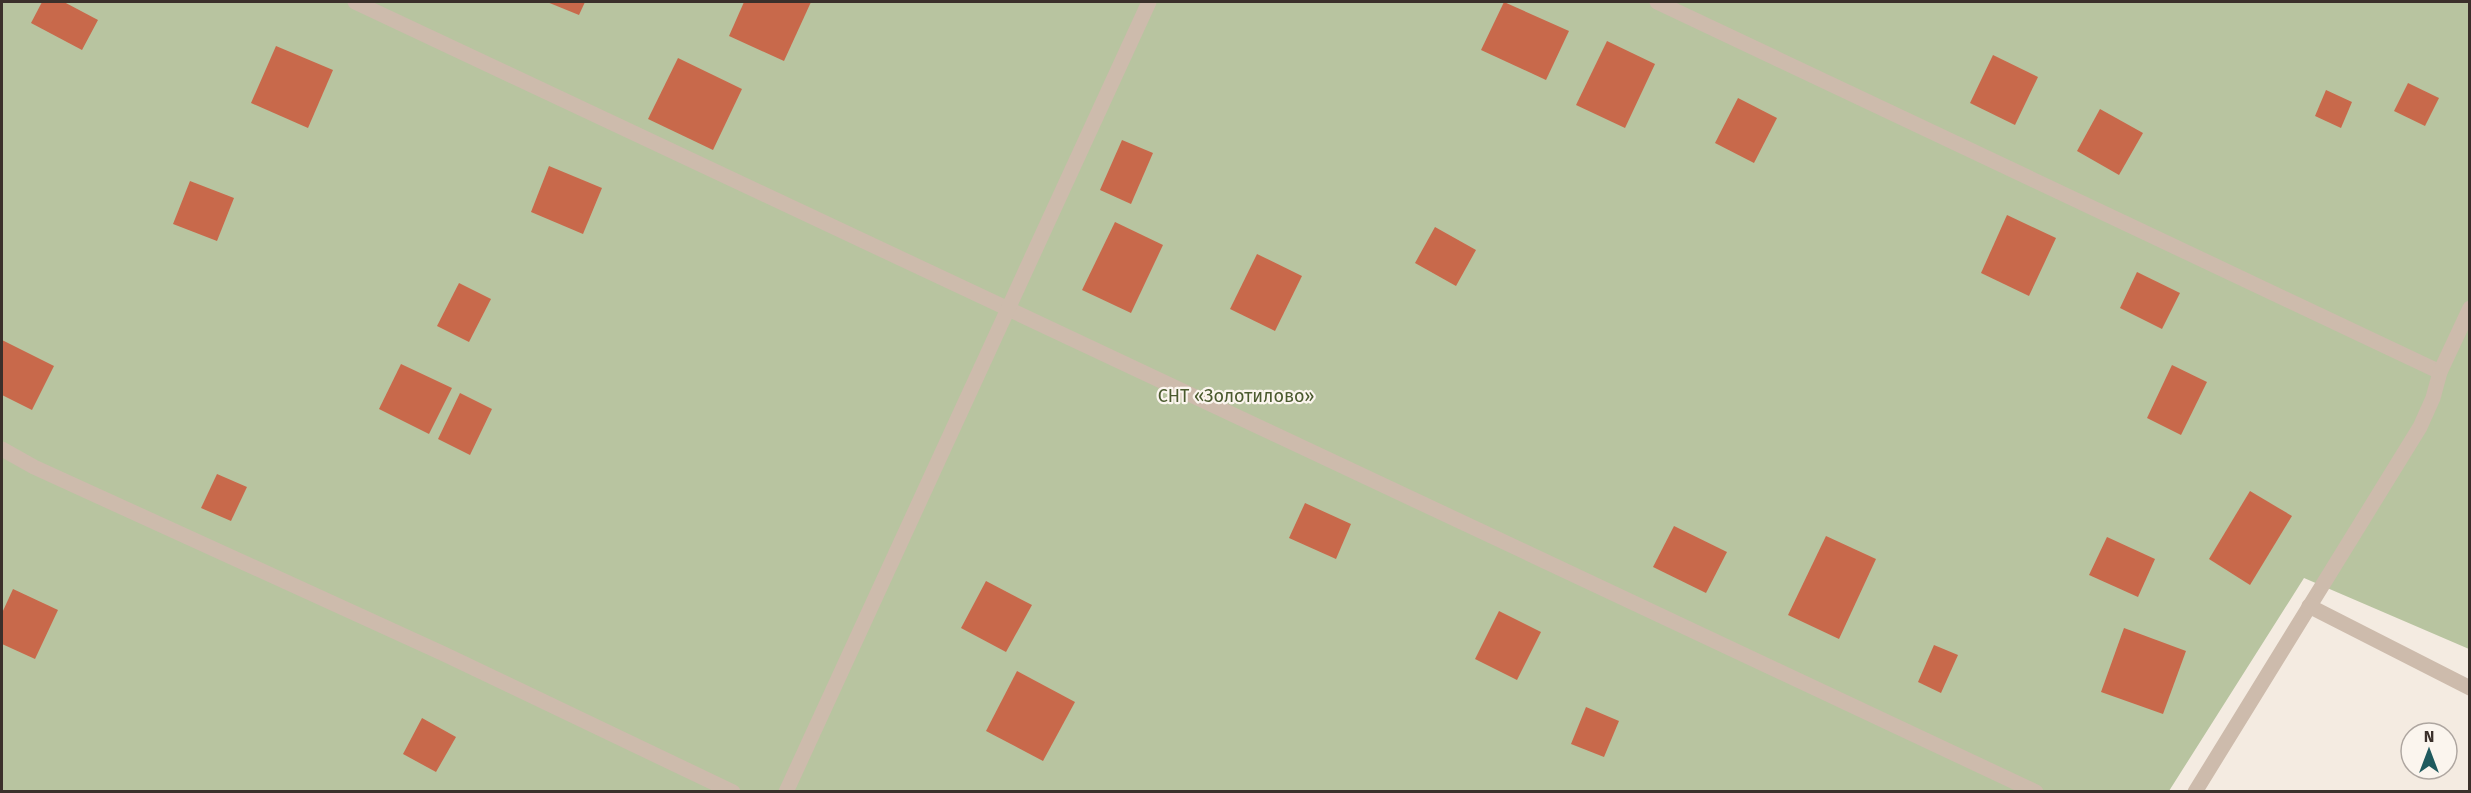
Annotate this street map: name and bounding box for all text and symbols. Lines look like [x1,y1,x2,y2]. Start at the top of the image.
park label: СНТ «Золотилово» [1158,385,1314,407]
north arrow [2399,721,2459,781]
text: N [2424,727,2434,746]

